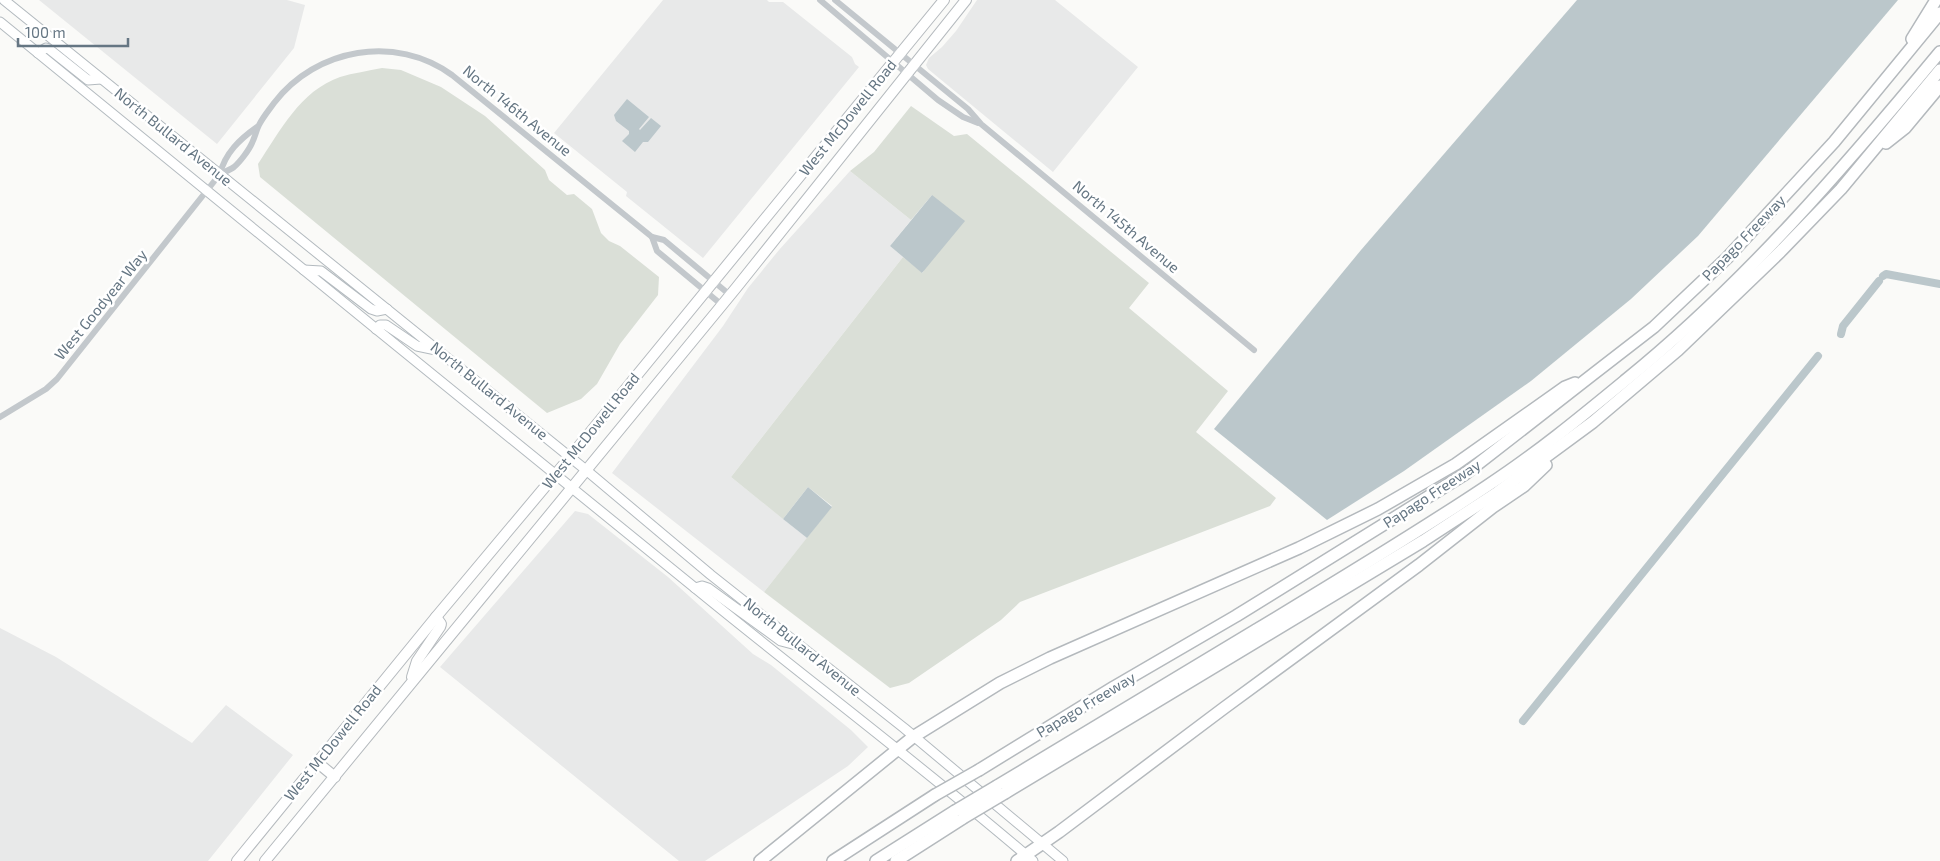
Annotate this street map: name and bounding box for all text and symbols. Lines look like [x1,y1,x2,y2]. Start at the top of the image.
scale bar [18,15,128,47]
text: 100 m [25,23,66,41]
street label: West McDowell Road [795,56,900,179]
street label: North 146th Avenue [460,61,575,159]
street label: North Bullard Avenue [111,83,236,189]
street label: North 145th Avenue [1070,176,1184,276]
street label: Papago Freeway [1698,191,1789,284]
street label: West Goodyear Way [50,245,150,363]
street label: North Bullard Avenue [427,337,552,443]
street label: West McDowell Road [538,369,643,492]
street label: Papago Freeway [1379,455,1484,531]
street label: North Bullard Avenue [740,593,865,699]
street label: Papago Freeway [1033,667,1138,741]
street label: West McDowell Road [280,681,385,804]

